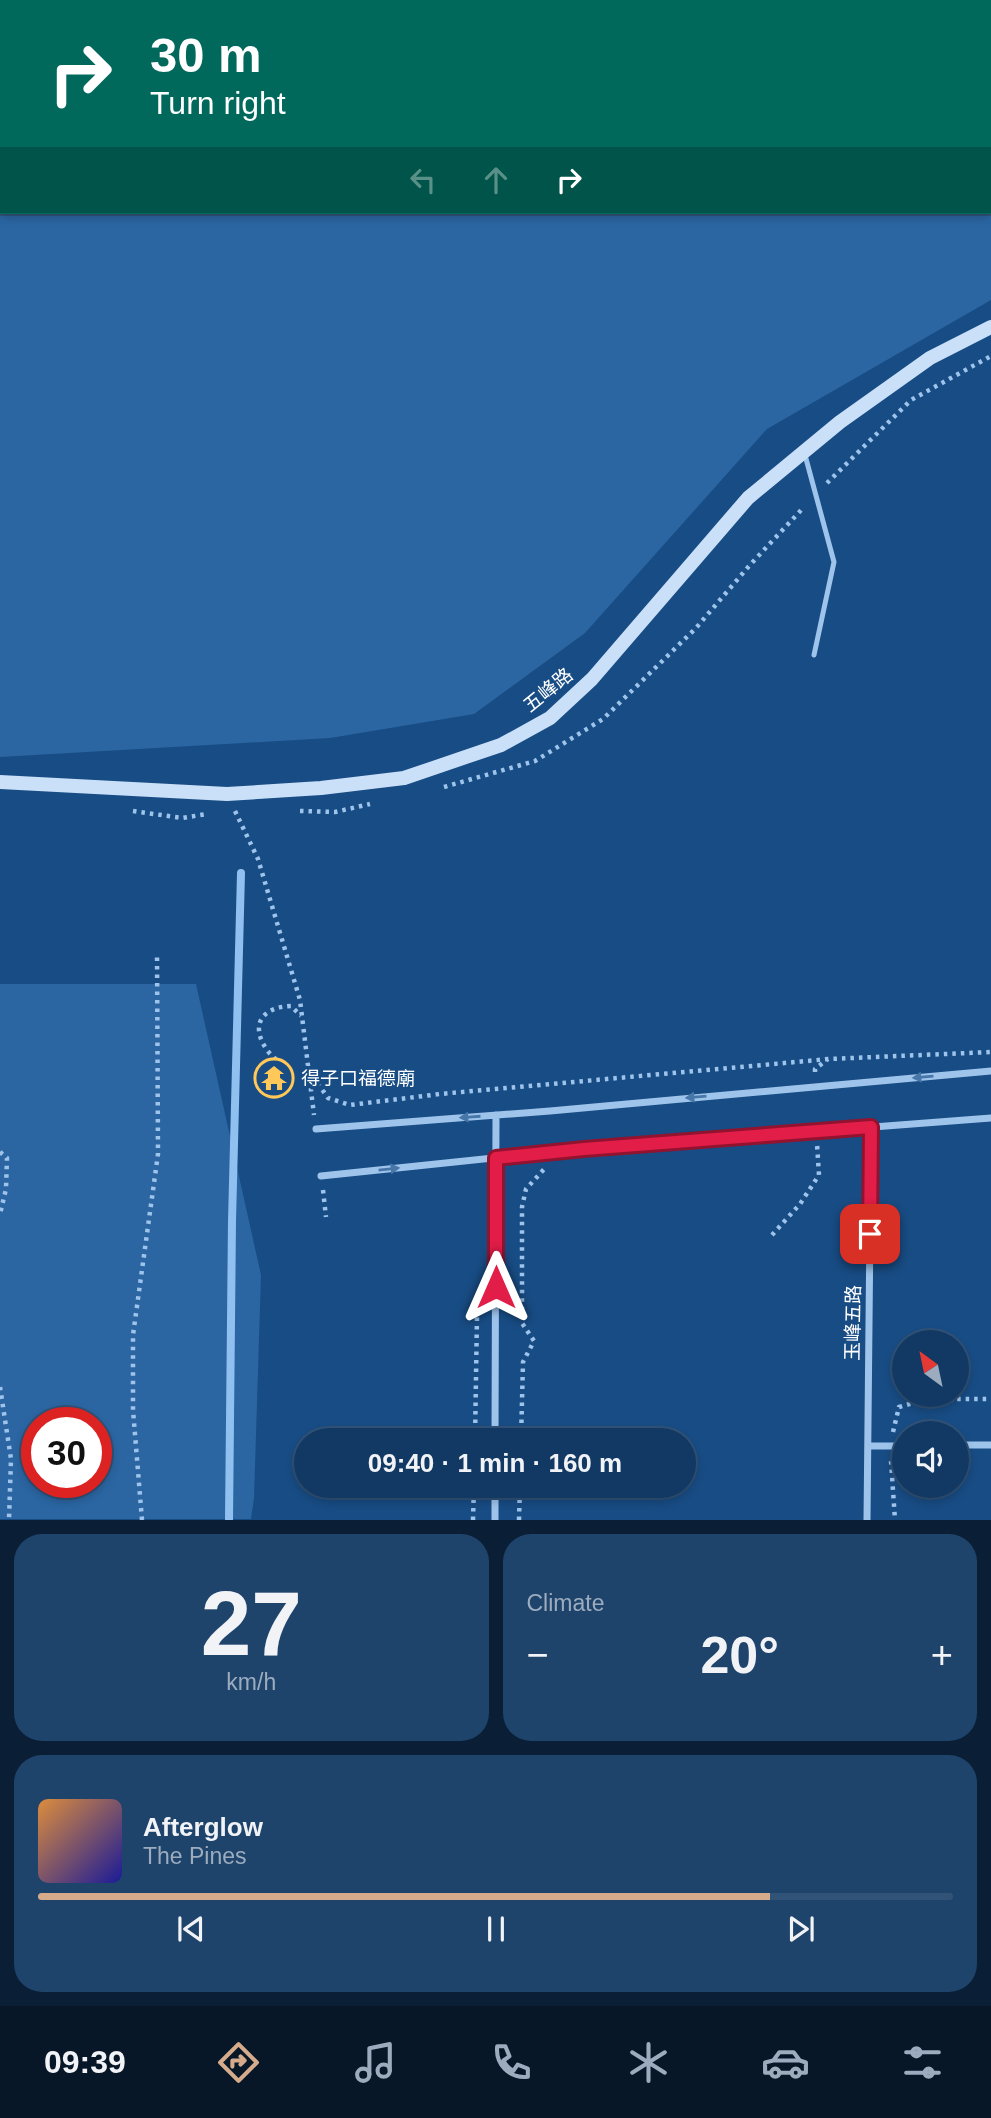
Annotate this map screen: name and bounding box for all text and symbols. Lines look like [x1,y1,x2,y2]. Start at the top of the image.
icon: right [35,28,126,119]
text: 30 m [150,28,262,82]
text: Turn right [150,85,286,121]
icon: left [404,161,442,199]
icon: ahead [477,161,515,199]
icon: right [550,161,588,199]
street label: 五峰路 [519,664,577,716]
temple icon: 得子口福德廟 [253,1057,295,1099]
place label: 得子口福德廟 [301,1068,415,1089]
one-way arrow [912,1072,934,1083]
one-way arrow [685,1092,707,1103]
one-way arrow [459,1112,481,1123]
one-way arrow [378,1163,400,1174]
pin [840,1204,900,1264]
icon: arrive [851,1215,889,1253]
position arrow [459,1250,533,1324]
street label: 玉峰五路 [842,1285,864,1361]
north arrow [892,1330,970,1407]
map controls [892,1330,969,1498]
speed limit sign: 30 [21,1407,112,1498]
button: sound [892,1421,969,1498]
text: 09:40 · 1 min · 160 m [368,1448,622,1478]
text: 27 [201,1573,302,1674]
text: Climate [527,1590,604,1616]
text: 20° [700,1626,779,1684]
text: − [527,1634,549,1676]
text: + [931,1634,953,1676]
text: km/h [226,1669,276,1695]
text: Afterglow [143,1812,263,1842]
text: The Pines [143,1843,247,1869]
icon: previous [172,1910,210,1948]
icon: pause [477,1910,515,1948]
icon: next [782,1910,820,1948]
icon: directions [214,2038,263,2087]
icon: music [351,2038,400,2087]
icon: phone [487,2038,536,2087]
icon: climate [624,2038,673,2087]
icon: car [761,2038,810,2087]
icon: filters [898,2038,947,2087]
text: 09:39 [44,2044,126,2080]

